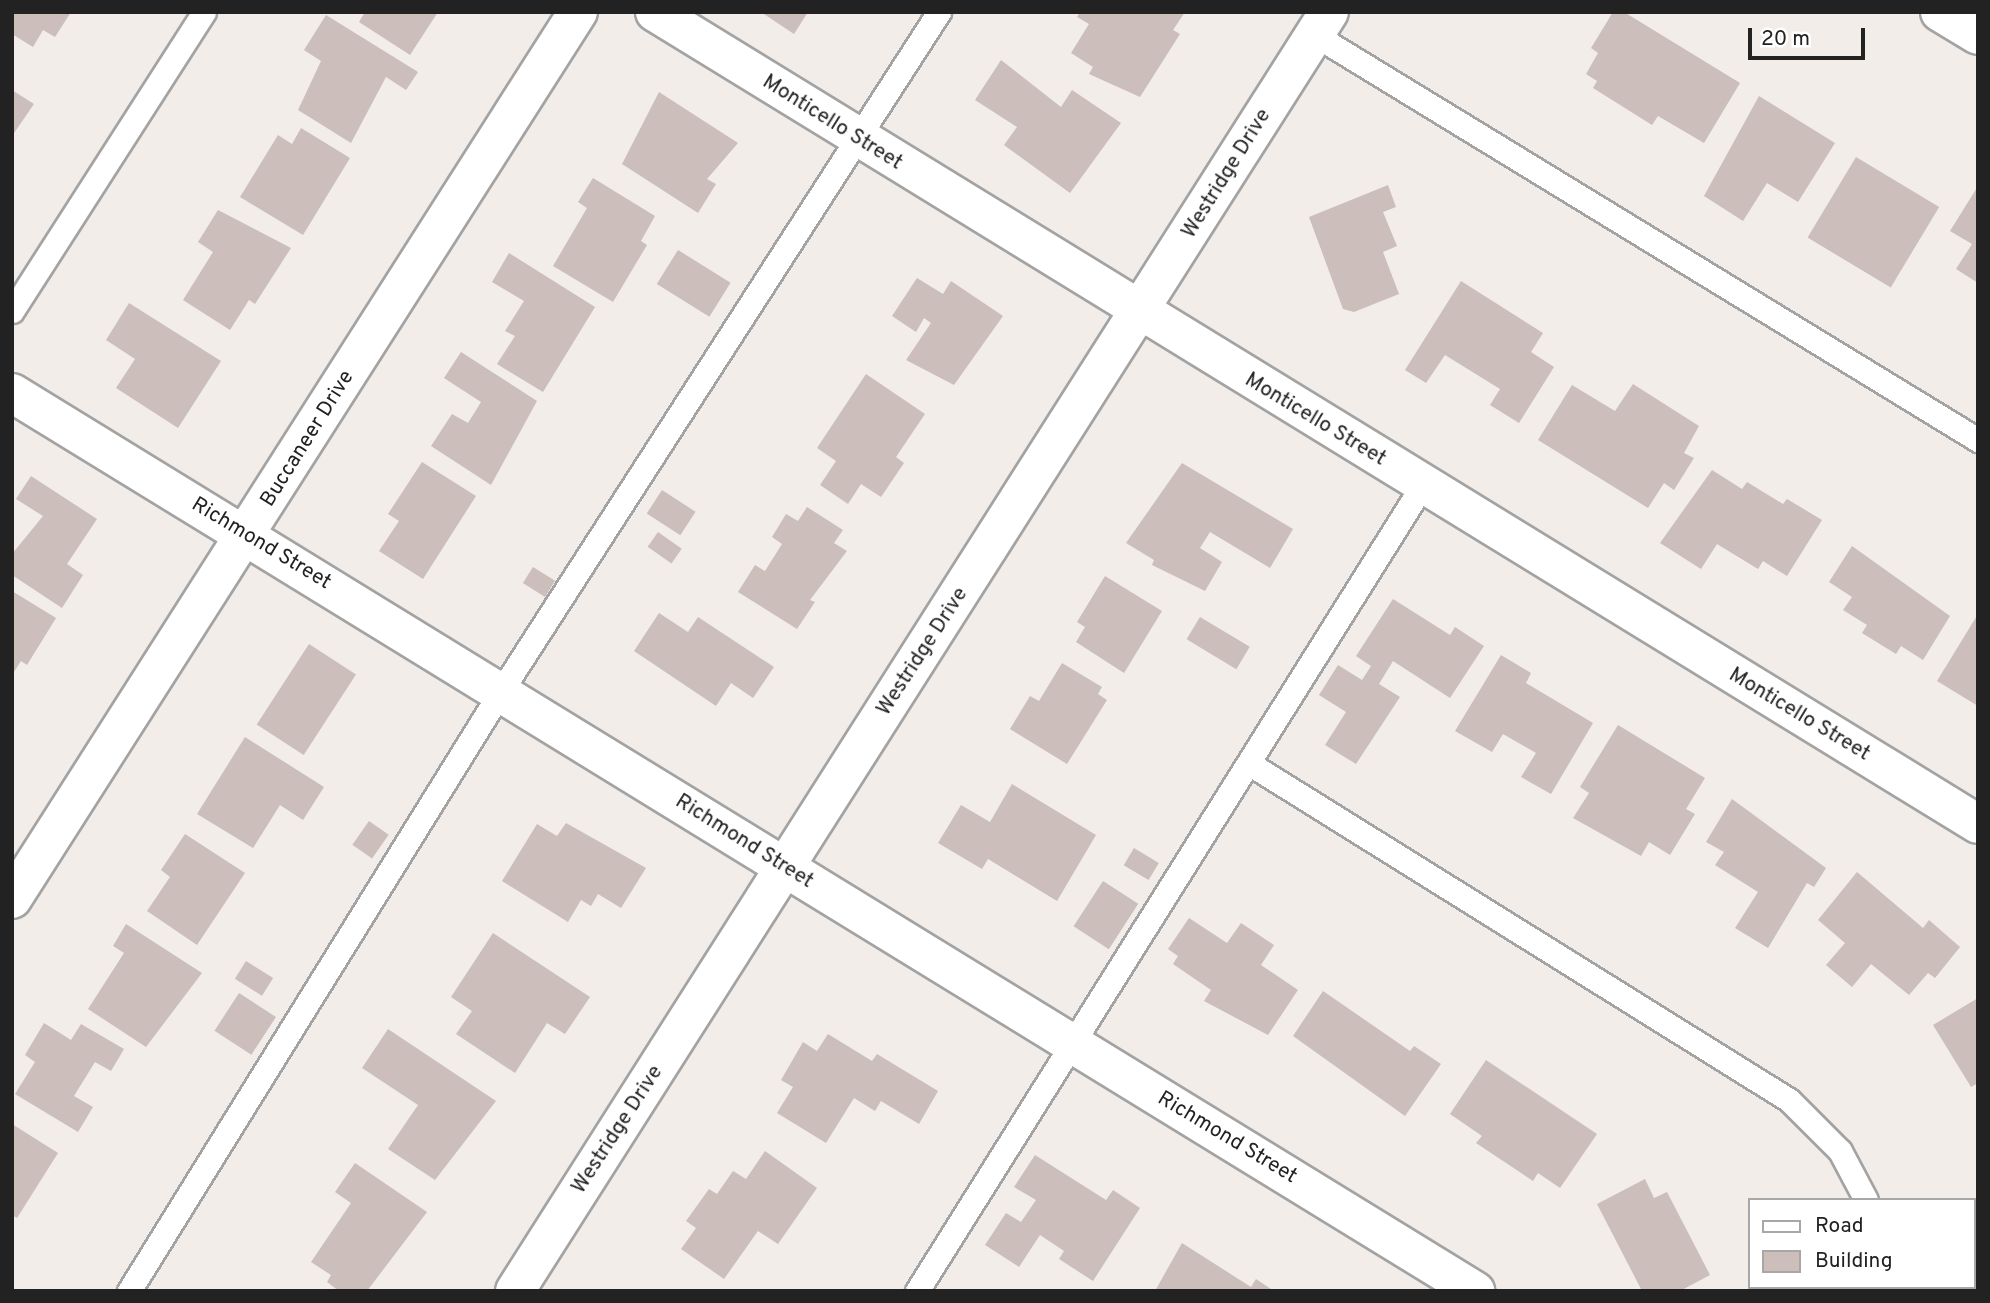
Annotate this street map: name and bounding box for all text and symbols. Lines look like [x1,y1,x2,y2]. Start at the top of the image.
scale bar [1752,14,1869,58]
text: 20 m [1761,26,1810,53]
street label: Monticello Street [757,70,907,176]
street label: Westridge Drive [1177,105,1277,243]
street label: Buccaneer Drive [256,366,360,512]
street label: Monticello Street [1240,368,1390,472]
street label: Richmond Street [187,492,335,596]
street label: Westridge Drive [872,583,974,721]
street label: Monticello Street [1724,663,1874,767]
street label: Richmond Street [670,789,818,895]
street label: Westridge Drive [567,1061,669,1199]
street label: Richmond Street [1153,1086,1301,1190]
legend [1748,1198,1976,1289]
text: Road [1815,1213,1864,1240]
text: Building [1815,1248,1893,1275]

